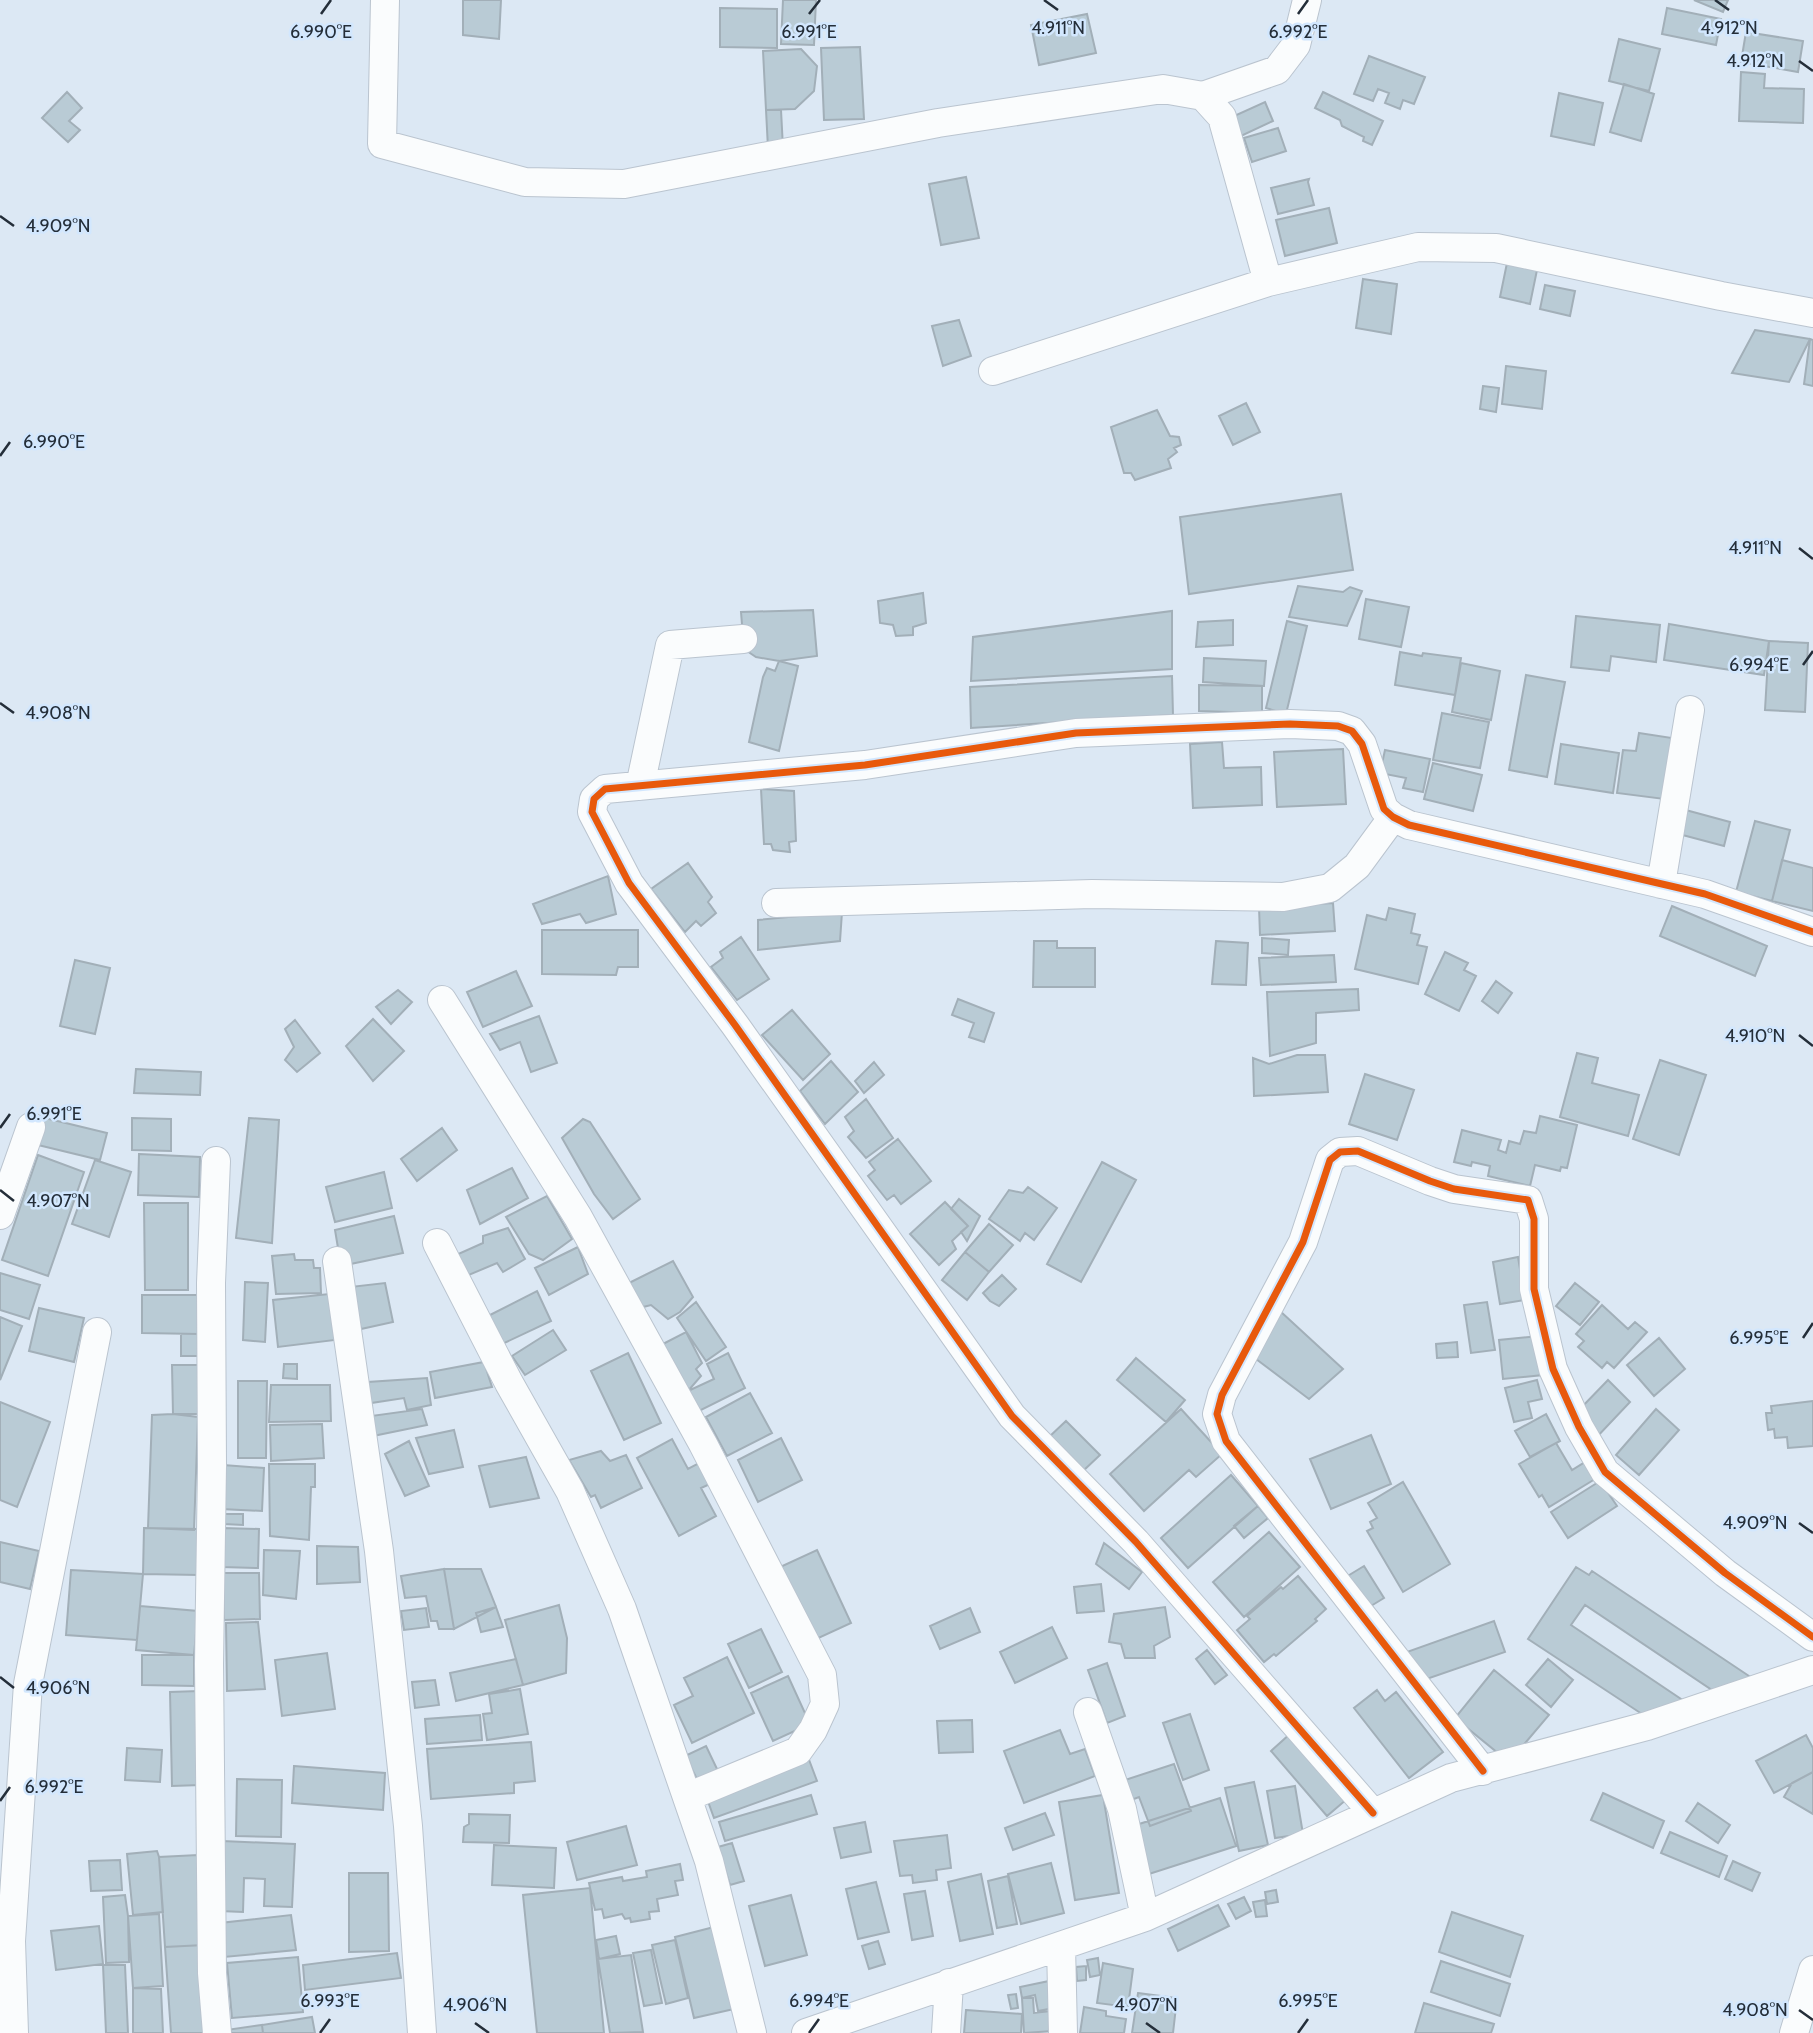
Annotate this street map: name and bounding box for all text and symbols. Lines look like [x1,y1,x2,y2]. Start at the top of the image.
text: 4.911°N [1031,17,1085,39]
text: 4.912°N [1700,17,1758,39]
text: 6.990°E [290,21,352,43]
text: 6.991°E [781,21,837,43]
text: 6.992°E [1268,21,1328,43]
text: 4.912°N [1726,50,1784,72]
text: 4.909°N [26,215,90,237]
text: 6.990°E [23,431,85,453]
text: 4.911°N [1728,537,1782,559]
text: 6.994°E [1729,654,1789,676]
text: 4.908°N [25,702,91,724]
text: 4.910°N [1725,1025,1785,1047]
text: 6.991°E [26,1103,82,1125]
text: 4.907°N [26,1190,90,1212]
text: 6.995°E [1729,1327,1789,1349]
text: 4.909°N [1723,1512,1787,1534]
text: 4.906°N [26,1677,90,1699]
text: 6.992°E [24,1776,84,1798]
text: 6.993°E [300,1990,360,2012]
text: 6.994°E [789,1990,849,2012]
text: 6.995°E [1278,1990,1338,2012]
text: 4.906°N [443,1994,507,2016]
text: 4.907°N [1114,1994,1178,2016]
text: 4.908°N [1722,1999,1788,2021]

